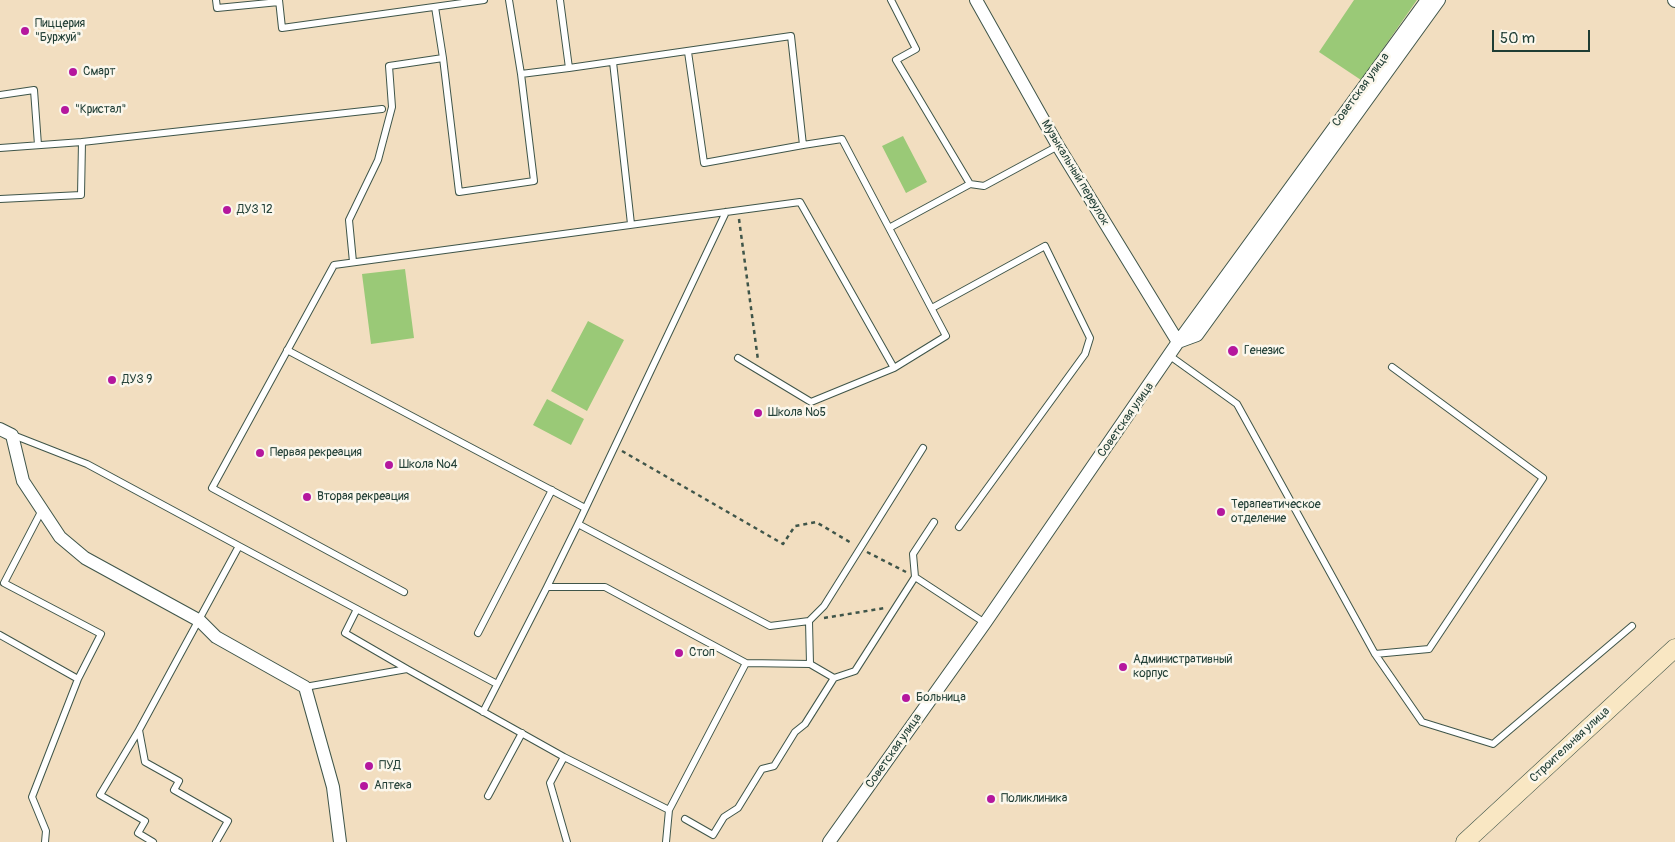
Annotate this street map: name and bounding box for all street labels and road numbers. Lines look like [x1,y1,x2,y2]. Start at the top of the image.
street label: Советская улица [1329,50,1393,130]
street label: Музыкальный переулок [1038,118,1112,228]
street label: Советская улица [1095,380,1157,460]
street label: Строительная улица [1527,704,1613,786]
street label: Советская улица [863,711,925,791]

